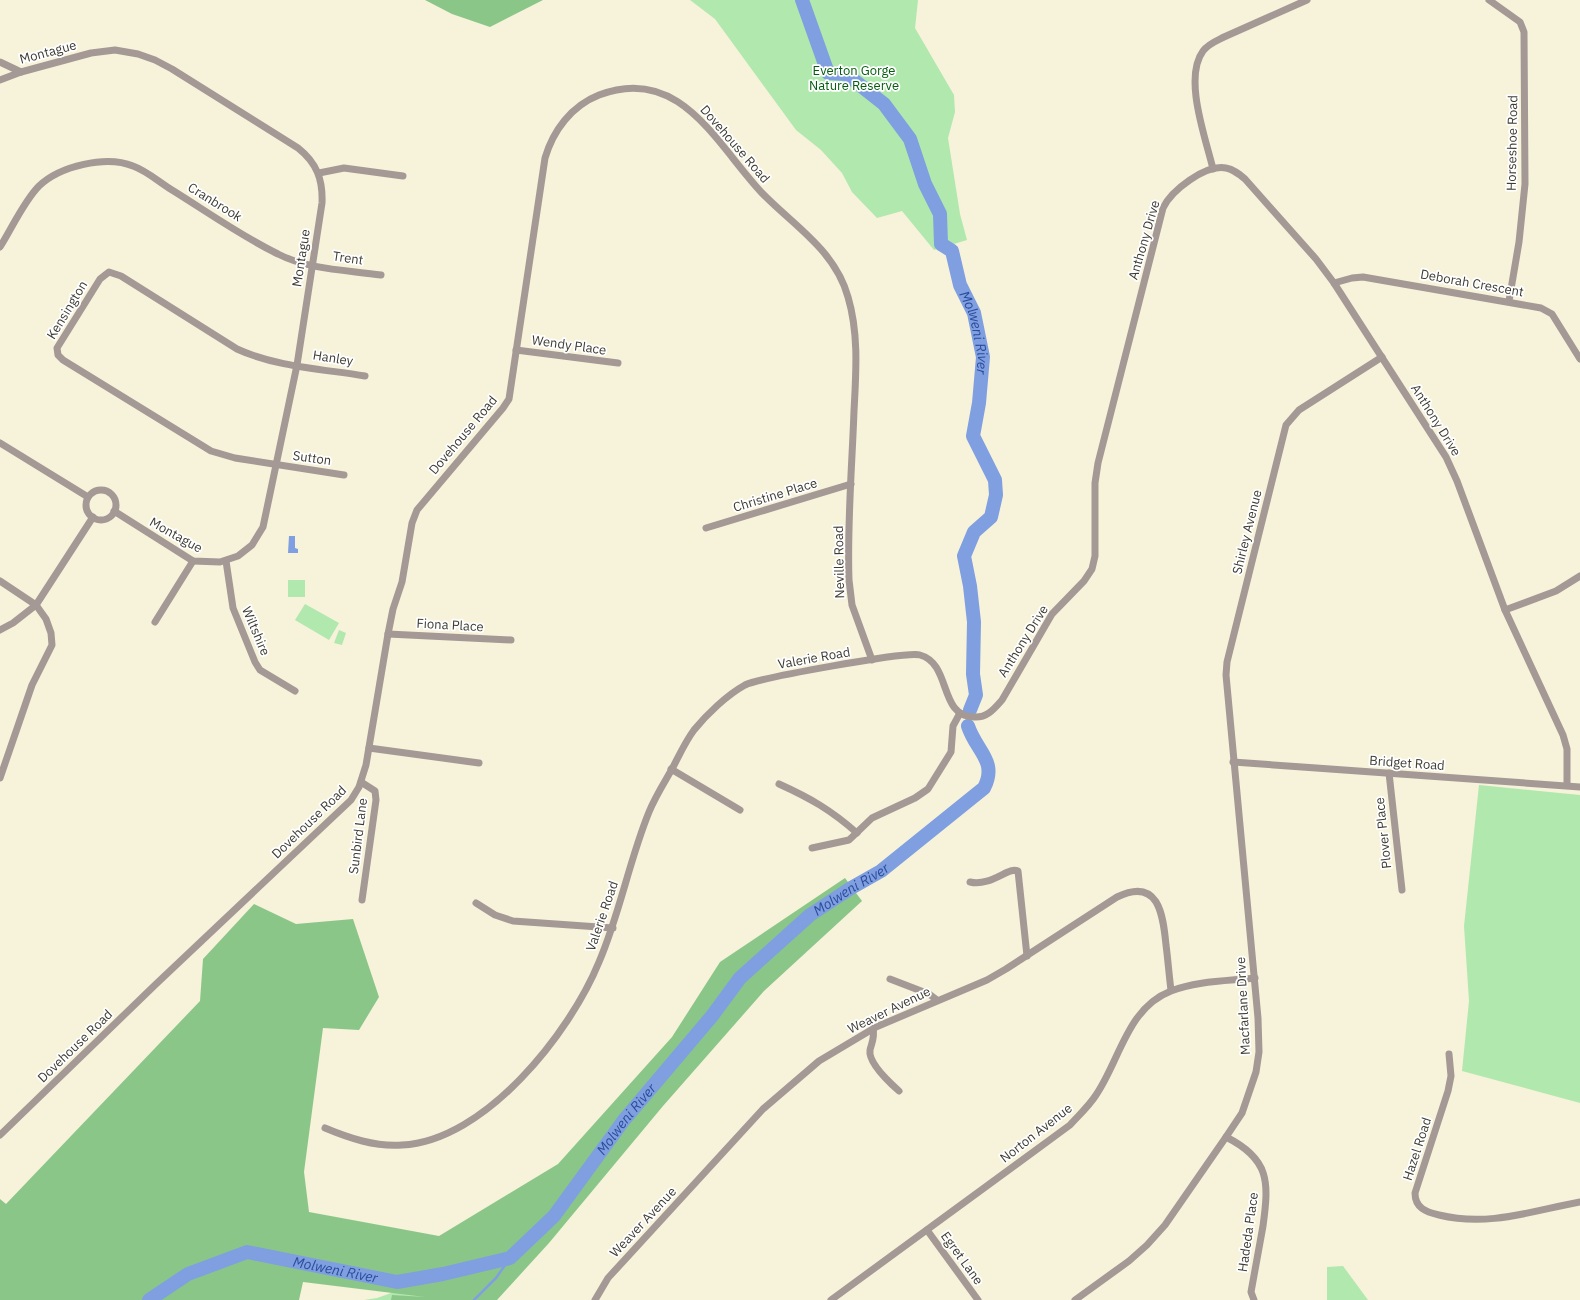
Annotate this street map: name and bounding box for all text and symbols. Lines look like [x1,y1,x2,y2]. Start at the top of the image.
street label: Montague [18,36,78,68]
park label: Everton Gorge Nature Reserve [809,62,899,94]
street label: Horseshoe Road [1503,95,1521,191]
street label: Dovehouse Road [696,102,774,186]
street label: Cranbrook [185,179,245,225]
street label: Anthony Drive [1125,198,1163,282]
street label: Montague [288,228,314,288]
street label: Trent [332,247,364,269]
street label: Deborah Crescent [1419,266,1525,300]
street label: Kensington [43,278,91,342]
water label: Molweni River [955,288,992,376]
street label: Wendy Place [531,331,607,359]
street label: Hanley [312,346,355,370]
street label: Anthony Drive [1407,381,1465,459]
street label: Dovehouse Road [425,392,501,478]
street label: Sutton [292,447,332,469]
street label: Christine Place [731,474,819,516]
street label: Shirley Avenue [1228,488,1266,576]
street label: Montague [146,513,206,557]
street label: Neville Road [830,525,848,599]
street label: Anthony Drive [994,602,1052,680]
street label: Wiltshire [238,604,274,658]
street label: Fiona Place [416,615,484,635]
street label: Valerie Road [776,643,852,673]
street label: Bridget Road [1369,752,1445,774]
street label: Dovehouse Road [268,782,350,862]
street label: Plover Place [1371,796,1395,870]
street label: Sunbird Lane [345,797,371,875]
water label: Molweni River [810,859,893,920]
street label: Valerie Road [582,879,622,953]
street label: Macfarlane Drive [1232,957,1254,1055]
street label: Weaver Avenue [845,983,933,1037]
street label: Dovehouse Road [34,1006,116,1086]
water label: Molweni River [593,1079,661,1158]
street label: Norton Avenue [997,1100,1075,1166]
street label: Hazel Road [1399,1115,1435,1183]
street label: Weaver Avenue [606,1183,680,1261]
street label: Hadeda Place [1234,1191,1262,1273]
street label: Egret Lane [937,1228,987,1288]
water label: Molweni River [291,1252,380,1287]

